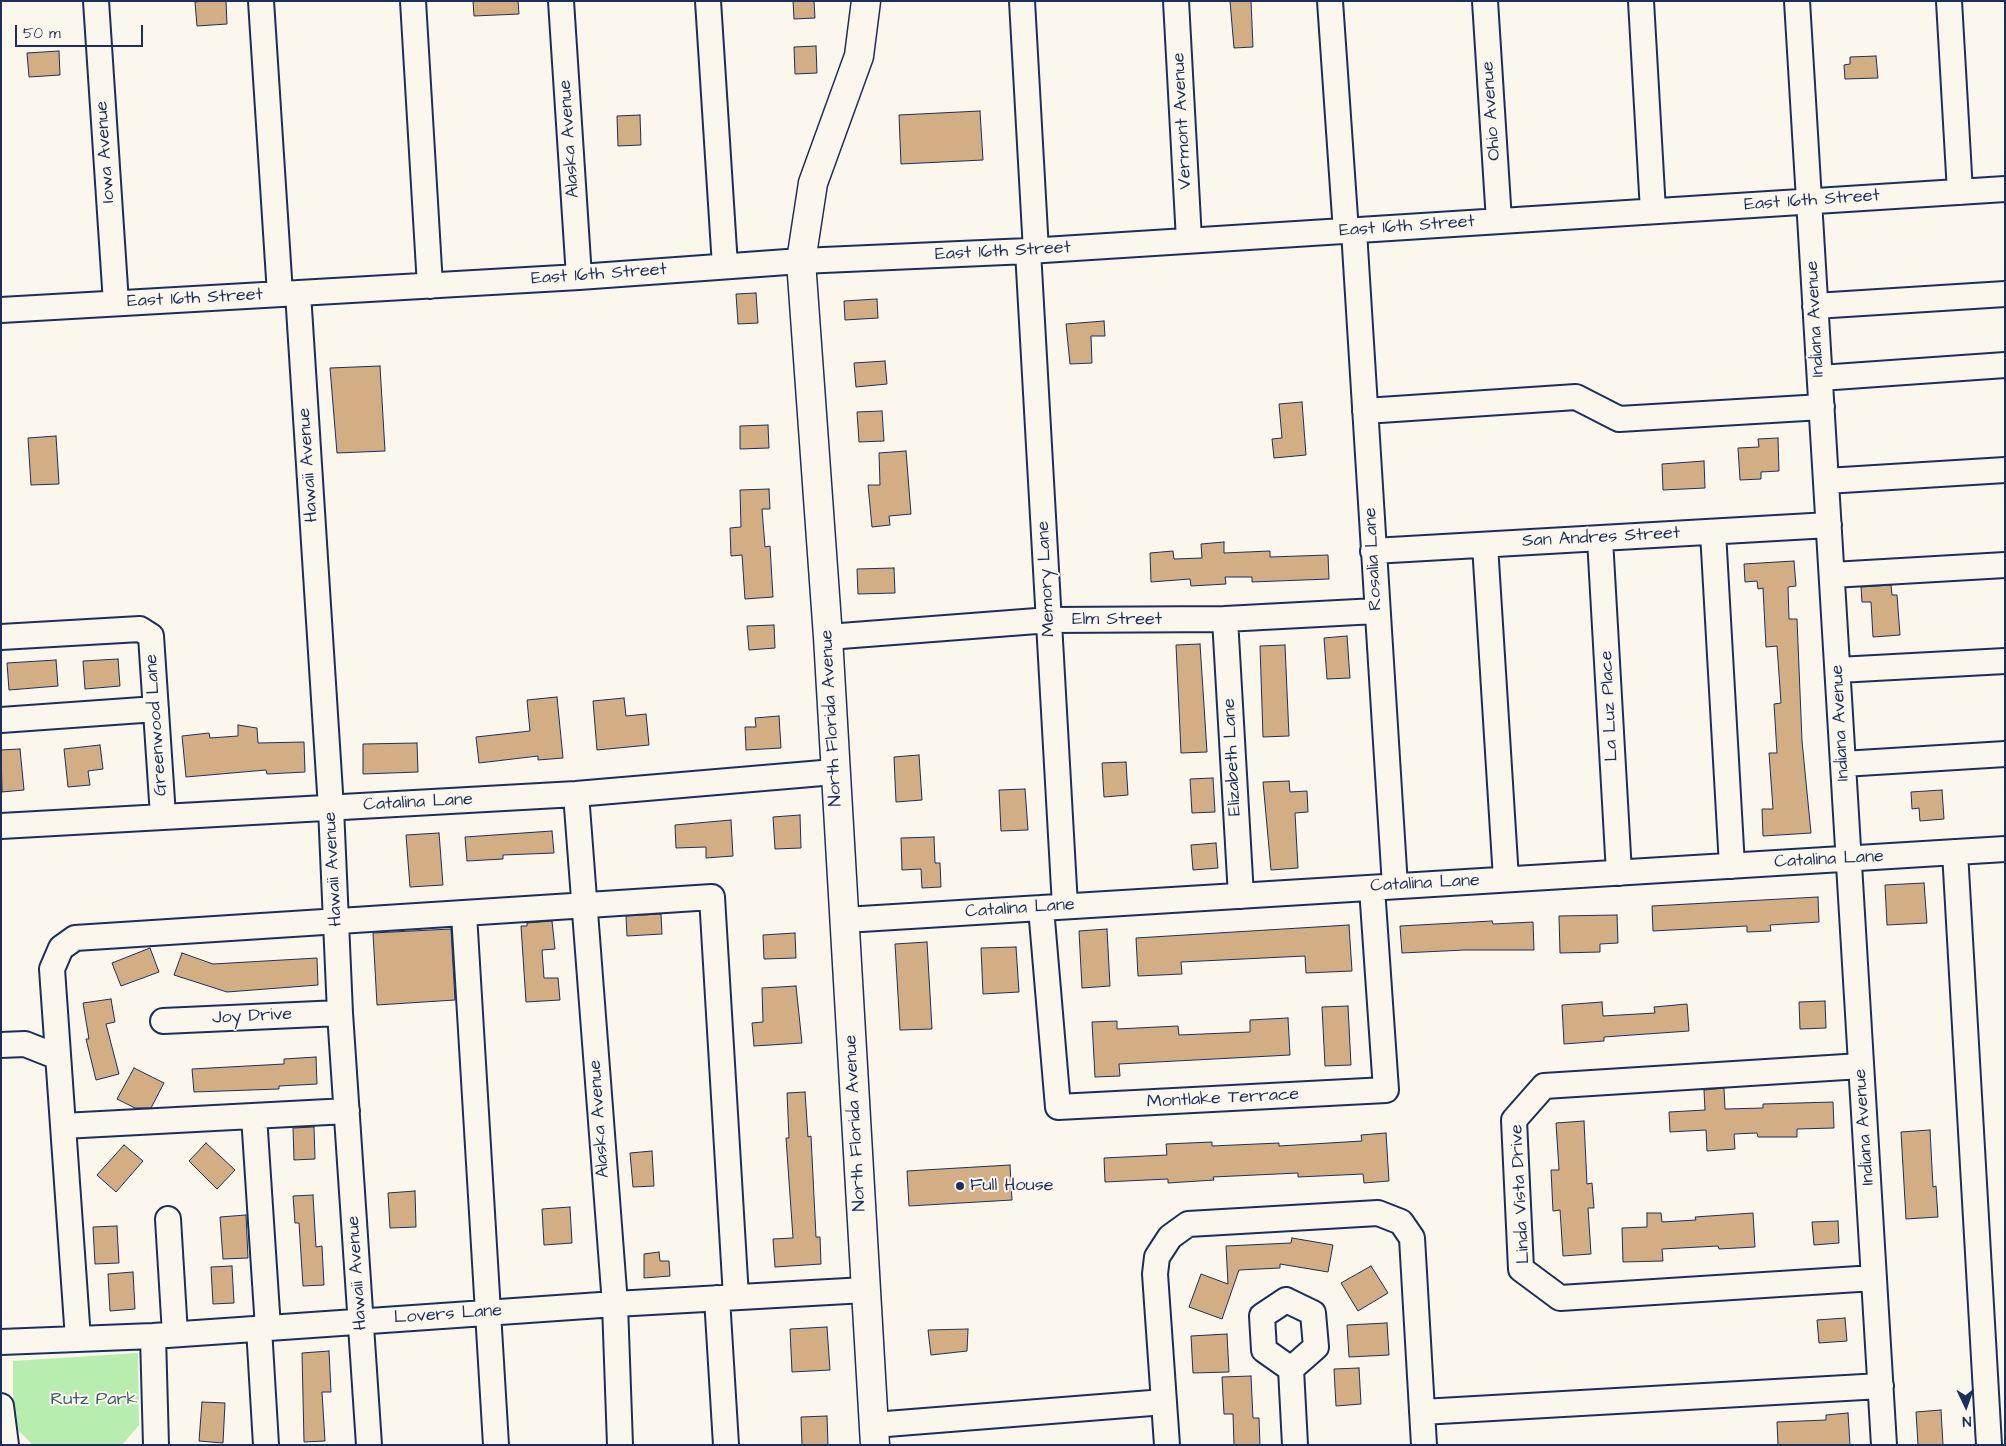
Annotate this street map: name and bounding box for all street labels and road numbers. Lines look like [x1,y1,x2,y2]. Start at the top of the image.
street label: Vermont Avenue [1169,52,1197,190]
street label: Ohio Avenue [1478,61,1506,161]
street label: Alaska Avenue [555,79,585,199]
street label: Iowa Avenue [92,100,120,204]
street label: East 16th Street [1743,185,1881,217]
street label: East 16th Street [1338,211,1476,243]
street label: East 16th Street [935,238,1071,266]
street label: East 16th Street [530,259,668,291]
street label: Indiana Avenue [1802,260,1830,378]
street label: East 16th Street [127,285,263,313]
street label: Hawaii Avenue [294,407,324,523]
street label: Rosalia Lane [1361,507,1387,611]
street label: Memory Lane [1033,520,1061,638]
street label: San Andres Street [1521,523,1681,553]
street label: Elm Street [1072,609,1162,631]
street label: North Florida Avenue [817,629,847,807]
street label: La Luz Place [1596,650,1624,762]
street label: Greenwood Lane [141,653,173,797]
street label: Indiana Avenue [1827,664,1855,782]
street label: Elizabeth Lane [1219,698,1247,816]
street label: Catalina Lane [363,789,473,817]
street label: Hawaii Avenue [320,811,348,927]
street label: Catalina Lane [1774,846,1884,874]
street label: Catalina Lane [1370,870,1480,898]
street label: Catalina Lane [965,894,1075,924]
street label: Joy Drive [211,1004,293,1030]
street label: North Florida Avenue [841,1034,871,1212]
street label: Alaska Avenue [585,1059,615,1179]
street label: Indiana Avenue [1850,1068,1880,1186]
street label: Montlake Terrace [1146,1084,1300,1114]
street label: Linda Vista Drive [1507,1124,1535,1264]
street label: Hawaii Avenue [343,1215,373,1331]
street label: Lovers Lane [393,1300,503,1330]

